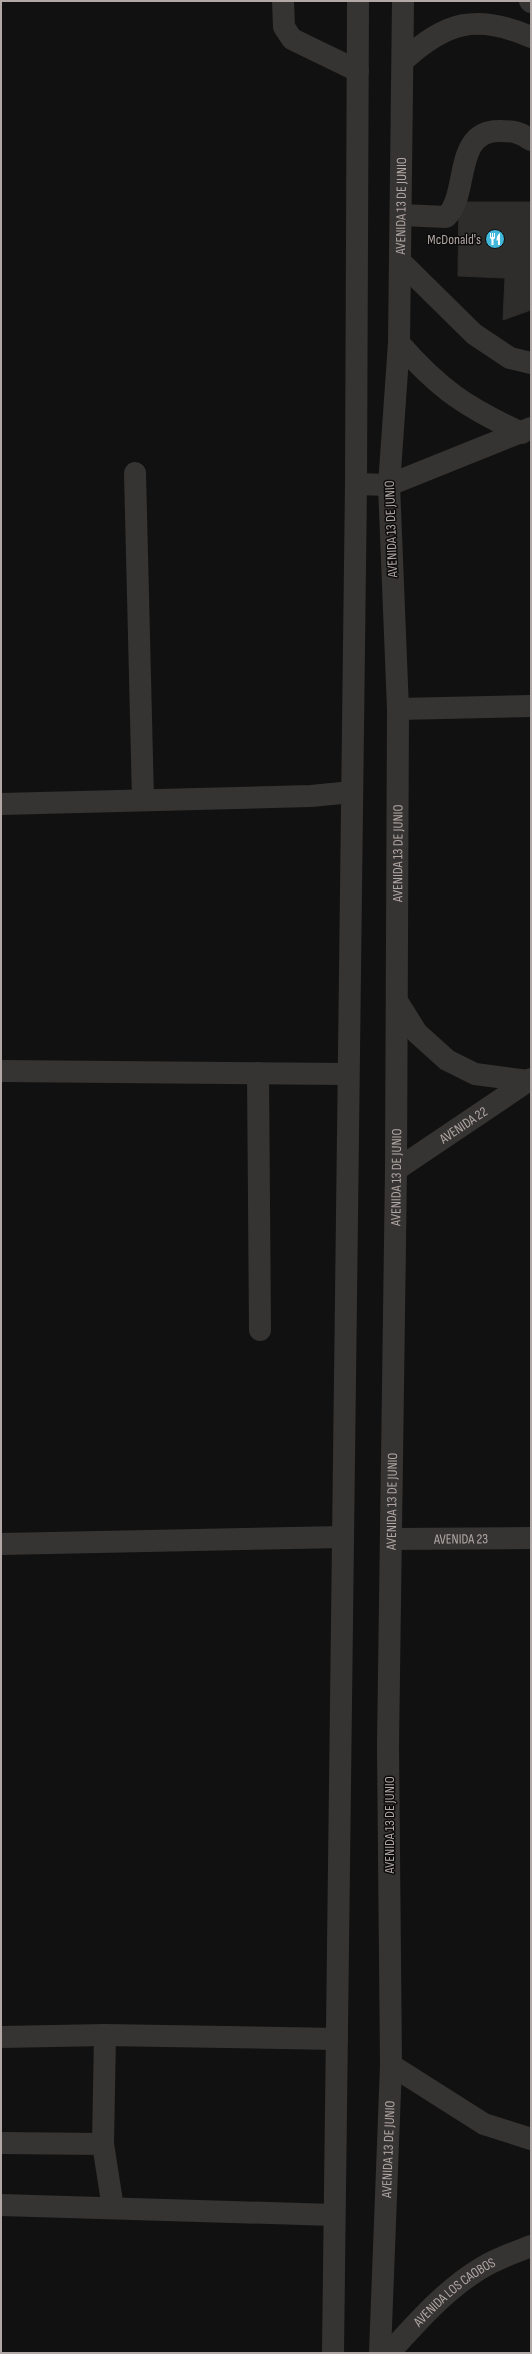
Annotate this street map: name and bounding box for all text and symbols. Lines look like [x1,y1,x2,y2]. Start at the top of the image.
street label: AVENIDA 13 DE JUNIO [392,157,410,256]
restaurant icon: McDonald's [484,228,506,250]
place label: McDonald's [427,231,481,248]
street label: AVENIDA 13 DE JUNIO [381,480,401,579]
street label: AVENIDA 13 DE JUNIO [389,805,406,903]
street label: AVENIDA 22 [435,1102,491,1147]
street label: AVENIDA 13 DE JUNIO [387,1129,405,1227]
street label: AVENIDA 13 DE JUNIO [382,1452,401,1551]
street label: AVENIDA 23 [433,1530,488,1547]
street label: AVENIDA 13 DE JUNIO [381,1776,398,1875]
street label: AVENIDA 13 DE JUNIO [377,2100,398,2199]
street label: AVENIDA LOS CAOBOS [409,2253,498,2331]

